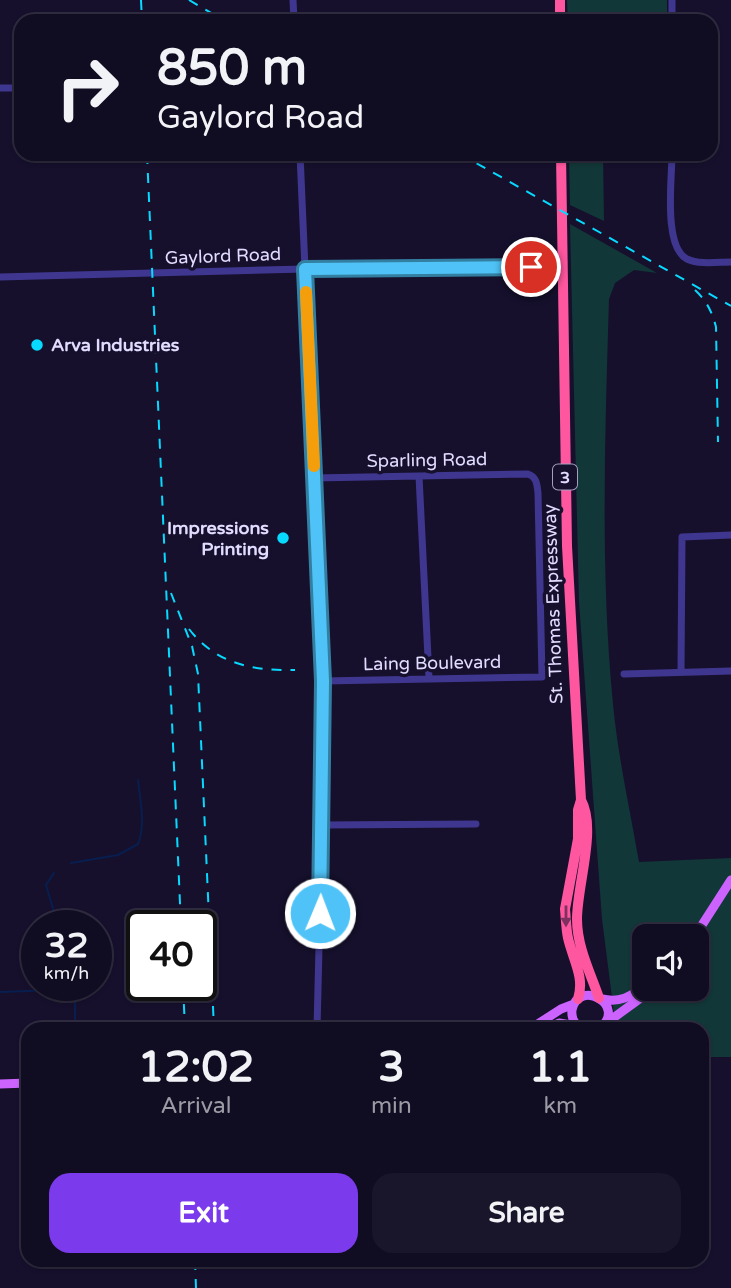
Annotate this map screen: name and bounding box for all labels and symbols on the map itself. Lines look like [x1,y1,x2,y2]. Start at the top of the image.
pin [501,237,561,297]
street label: Gaylord Road [164,243,282,269]
place label: Arva Industries [51,334,180,356]
marker: Arva Industries [29,337,45,353]
street label: Sparling Road [367,448,487,472]
road number: 3 [553,464,577,490]
street label: St. Thomas Expressway [539,503,567,704]
place label: Impressions Printing [167,517,269,560]
marker: Impressions Printing [275,530,291,546]
street label: Laing Boulevard [363,651,501,675]
position arrow [283,876,357,950]
one-way arrow [560,905,572,927]
speed limit sign: 40 [126,910,217,1001]

